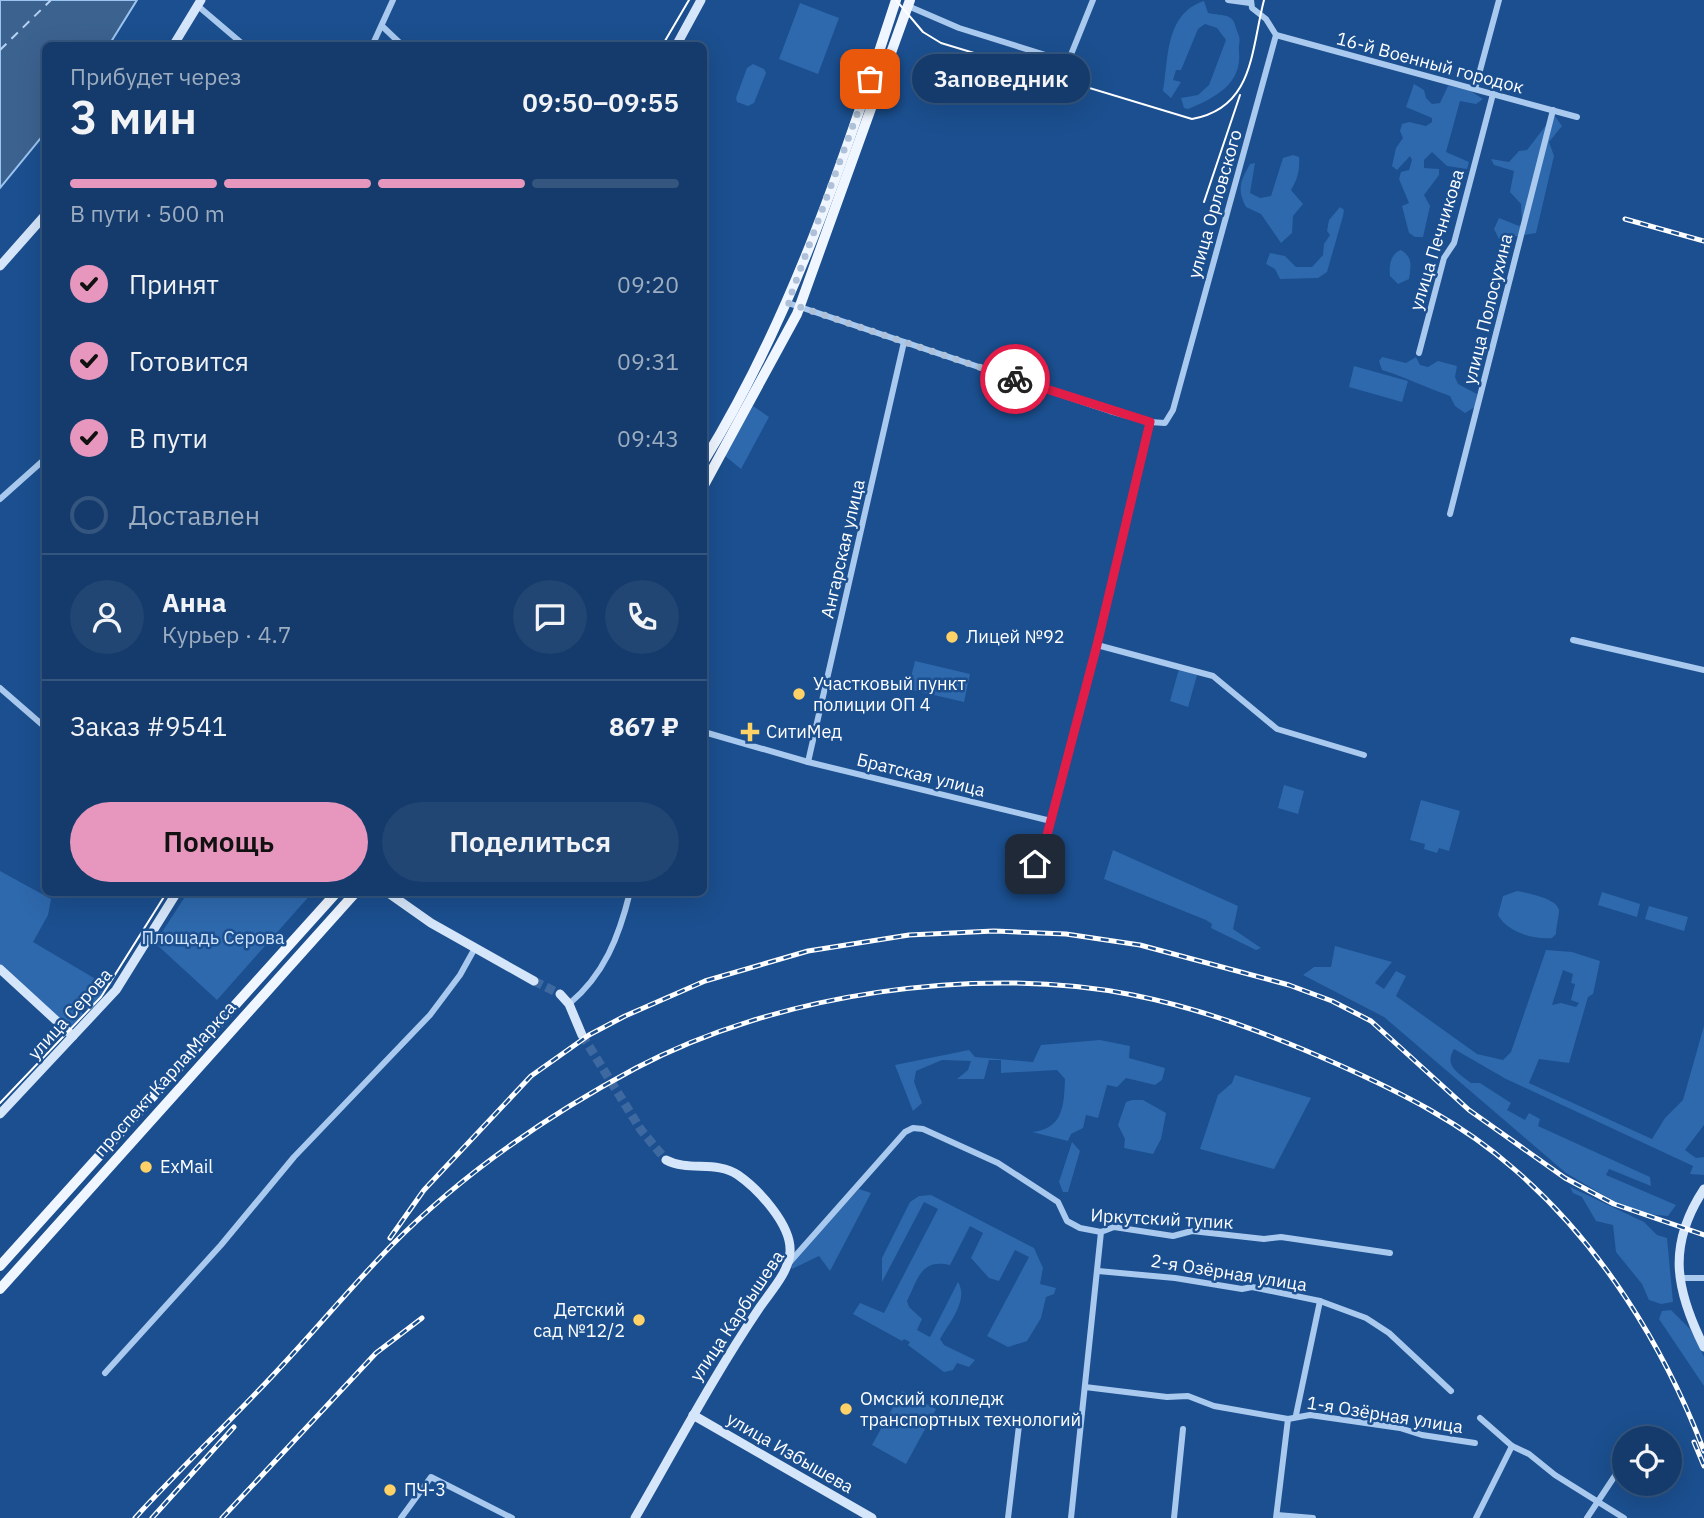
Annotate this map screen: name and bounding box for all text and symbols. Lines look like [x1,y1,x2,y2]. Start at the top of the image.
street label: 16-й Военный городок [1334,26,1526,99]
pin [840,49,900,109]
callout: Заповедник [912,55,1090,104]
icon: bag [851,60,889,98]
text: Прибудет через [70,61,242,91]
text: Заповедник [933,63,1069,93]
text: 09:50–09:55 [522,85,679,119]
text: 3 мин [70,87,197,147]
street label: улица Орловского [1182,127,1247,281]
street label: улица Печникова [1404,166,1469,313]
text: В пути · 500 m [70,198,225,228]
street label: улица Полосухина [1458,231,1517,387]
icon: check [70,265,108,303]
text: Принят [129,267,219,301]
text: 09:20 [617,269,679,299]
icon: check [70,342,108,380]
text: Готовится [129,344,249,378]
courier [980,344,1050,414]
text: 09:31 [617,346,679,376]
icon: bike [996,360,1034,398]
icon: check [70,419,108,457]
text: В пути [129,421,208,455]
text: 09:43 [617,423,679,453]
street label: Ангарская улица [815,477,870,621]
text: Доставлен [129,498,260,532]
button: person [70,580,144,654]
button: chat [513,580,587,654]
button: phone [605,580,679,654]
text: Анна [162,585,226,619]
text: Курьер · 4.7 [162,619,292,649]
place label: Лицей №92 [966,625,1065,648]
marker: Лицей №92 [944,629,960,645]
place label: Участковый пункт полиции ОП 4 [813,672,966,716]
marker: Участковый пункт полиции ОП 4 [791,686,807,702]
text: Заказ #9541 [70,709,227,743]
text: 867 ₽ [609,709,679,743]
place label: СитиМед [766,720,842,743]
marker: СитиМед [740,722,760,742]
street label: Братская улица [855,747,988,802]
button: Помощь [70,802,368,882]
button: Поделиться [382,802,679,882]
pin [1005,834,1065,894]
icon: home [1016,845,1054,883]
park label: Площадь Серова [141,926,285,949]
street label: улица Серова [23,963,117,1064]
street label: проспект Карла Маркса [89,996,241,1161]
place label: ExMail [160,1155,213,1178]
marker: ExMail [138,1159,154,1175]
street label: Иркутский тупик [1090,1203,1234,1234]
street label: улица Карбышева [684,1246,789,1386]
street label: 2-я Озёрная улица [1149,1249,1309,1296]
place label: Детский сад №12/2 [533,1298,625,1342]
marker: Детский сад №12/2 [631,1312,647,1328]
place label: Омский колледж транспортных технологий [860,1387,1081,1431]
street label: 1-я Озёрная улица [1305,1391,1465,1438]
marker: Омский колледж транспортных технологий [838,1401,854,1417]
street label: улица Избышева [723,1407,858,1498]
map controls [1612,1426,1682,1496]
button: locate [1612,1426,1682,1496]
place label: ПЧ-3 [404,1478,446,1501]
marker: ПЧ-3 [382,1482,398,1498]

